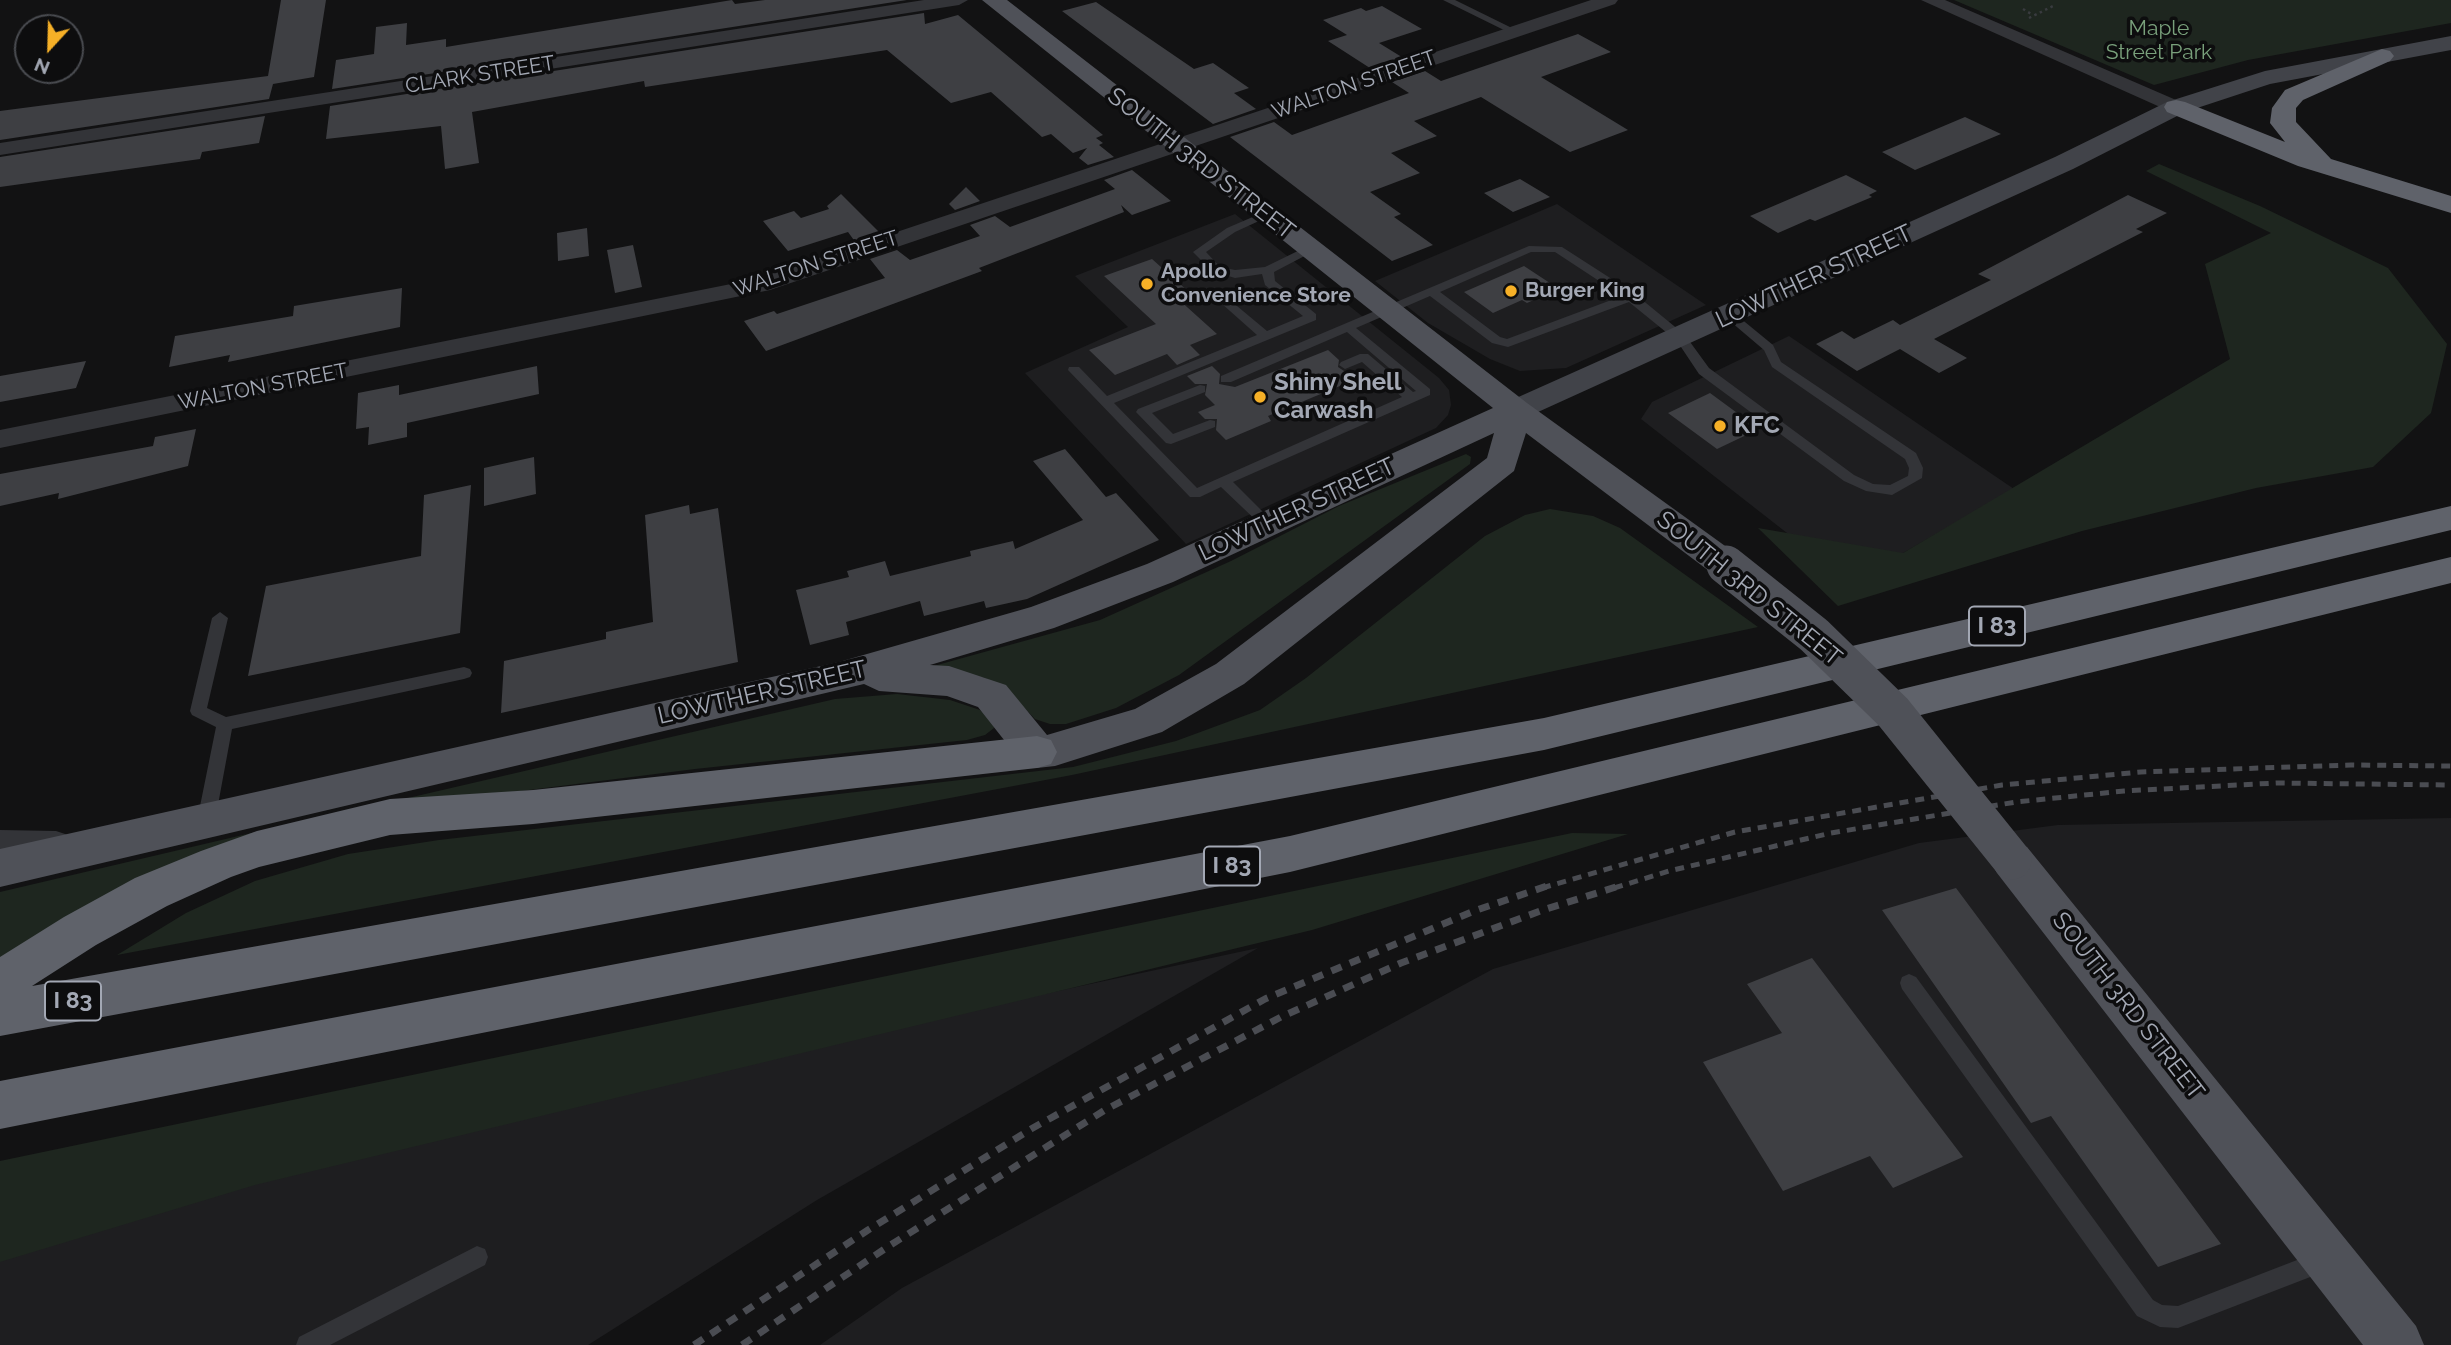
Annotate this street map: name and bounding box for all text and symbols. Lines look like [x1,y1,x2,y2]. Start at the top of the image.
north arrow [14,14,84,84]
park label: Maple Street Park [2106,16,2212,66]
street label: WALTON STREET [1269,45,1439,125]
street label: CLARK STREET [403,51,557,99]
text: N [31,54,53,80]
street label: SOUTH 3RD STREET [1102,82,1300,246]
street label: LOWTHER STREET [1711,219,1917,335]
street label: WALTON STREET [730,225,902,303]
place label: Apollo Convenience Store [1161,259,1351,309]
marker: Apollo Convenience Store [1139,276,1155,292]
place label: Burger King [1525,278,1645,304]
marker: Burger King [1503,283,1519,299]
street label: WALTON STREET [176,358,350,416]
place label: Shiny Shell Carwash [1274,369,1401,425]
marker: Shiny Shell Carwash [1252,389,1268,405]
place label: KFC [1734,412,1780,440]
marker: KFC [1712,418,1728,434]
street label: LOWTHER STREET [1194,452,1400,568]
street label: SOUTH 3RD STREET [1651,506,1847,672]
road number: I 83 [1969,606,2025,646]
street label: LOWTHER STREET [655,655,869,731]
road number: I 83 [1204,846,1260,886]
street label: SOUTH 3RD STREET [2046,907,2210,1105]
road number: I 83 [45,982,101,1020]

